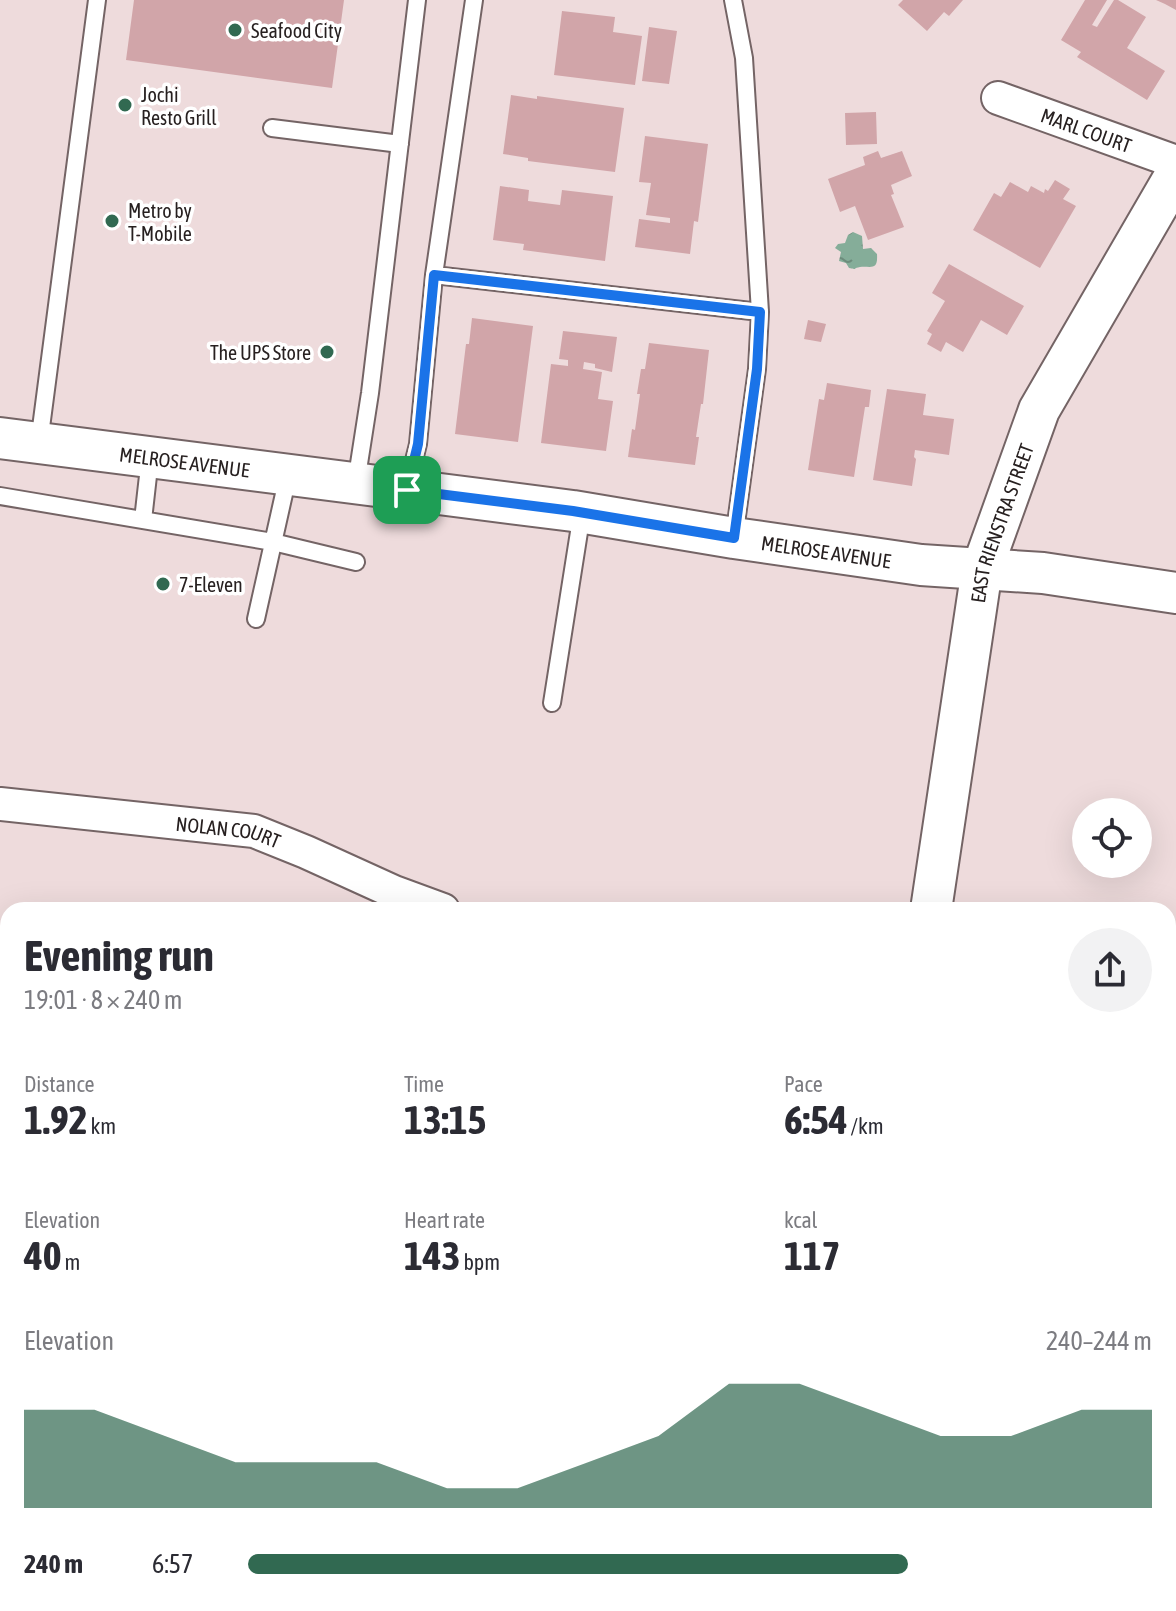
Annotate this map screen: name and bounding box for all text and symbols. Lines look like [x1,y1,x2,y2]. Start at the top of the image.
place label: Seafood City [251,19,342,42]
marker: Seafood City [226,21,244,39]
place label: Jochi Resto Grill [141,83,217,129]
marker: Jochi Resto Grill [116,96,134,114]
street label: MARL COURT [1038,103,1135,157]
place label: Metro by T-Mobile [128,199,192,245]
marker: Metro by T-Mobile [103,212,121,230]
place label: The UPS Store [210,341,311,364]
marker: The UPS Store [318,343,336,361]
street label: EAST RIENSTRA STREET [966,440,1038,604]
street label: MELROSE AVENUE [118,442,251,481]
pin [373,456,441,524]
icon: arrive [385,468,429,512]
street label: MELROSE AVENUE [760,531,893,572]
place label: 7-Eleven [179,573,243,596]
marker: 7-Eleven [154,575,172,593]
map controls [1072,798,1152,878]
button: locate [1072,798,1152,878]
street label: NOLAN COURT [175,811,284,852]
button: share [1068,928,1152,1012]
text: Evening run [24,930,214,980]
text: 19:01 · 8 × 240 m [24,985,183,1015]
text: Distance [24,1071,95,1097]
text: Time [404,1071,444,1097]
text: Pace [784,1071,823,1097]
text: 1.92 [24,1097,88,1142]
text: 13:15 [404,1097,486,1142]
text: 6:54 [784,1097,848,1142]
text: km [88,1113,116,1139]
text: /km [848,1113,884,1139]
text: Elevation [24,1207,100,1233]
text: Heart rate [404,1207,485,1233]
text: kcal [784,1207,817,1233]
text: 40 [24,1233,62,1278]
text: 143 [404,1233,460,1278]
text: 117 [784,1233,840,1278]
text: m [62,1249,80,1275]
text: bpm [460,1249,500,1275]
text: Elevation [24,1326,114,1356]
text: 240–244 m [1046,1326,1152,1356]
text: 240 m [24,1549,83,1579]
text: 6:57 [152,1549,193,1579]

